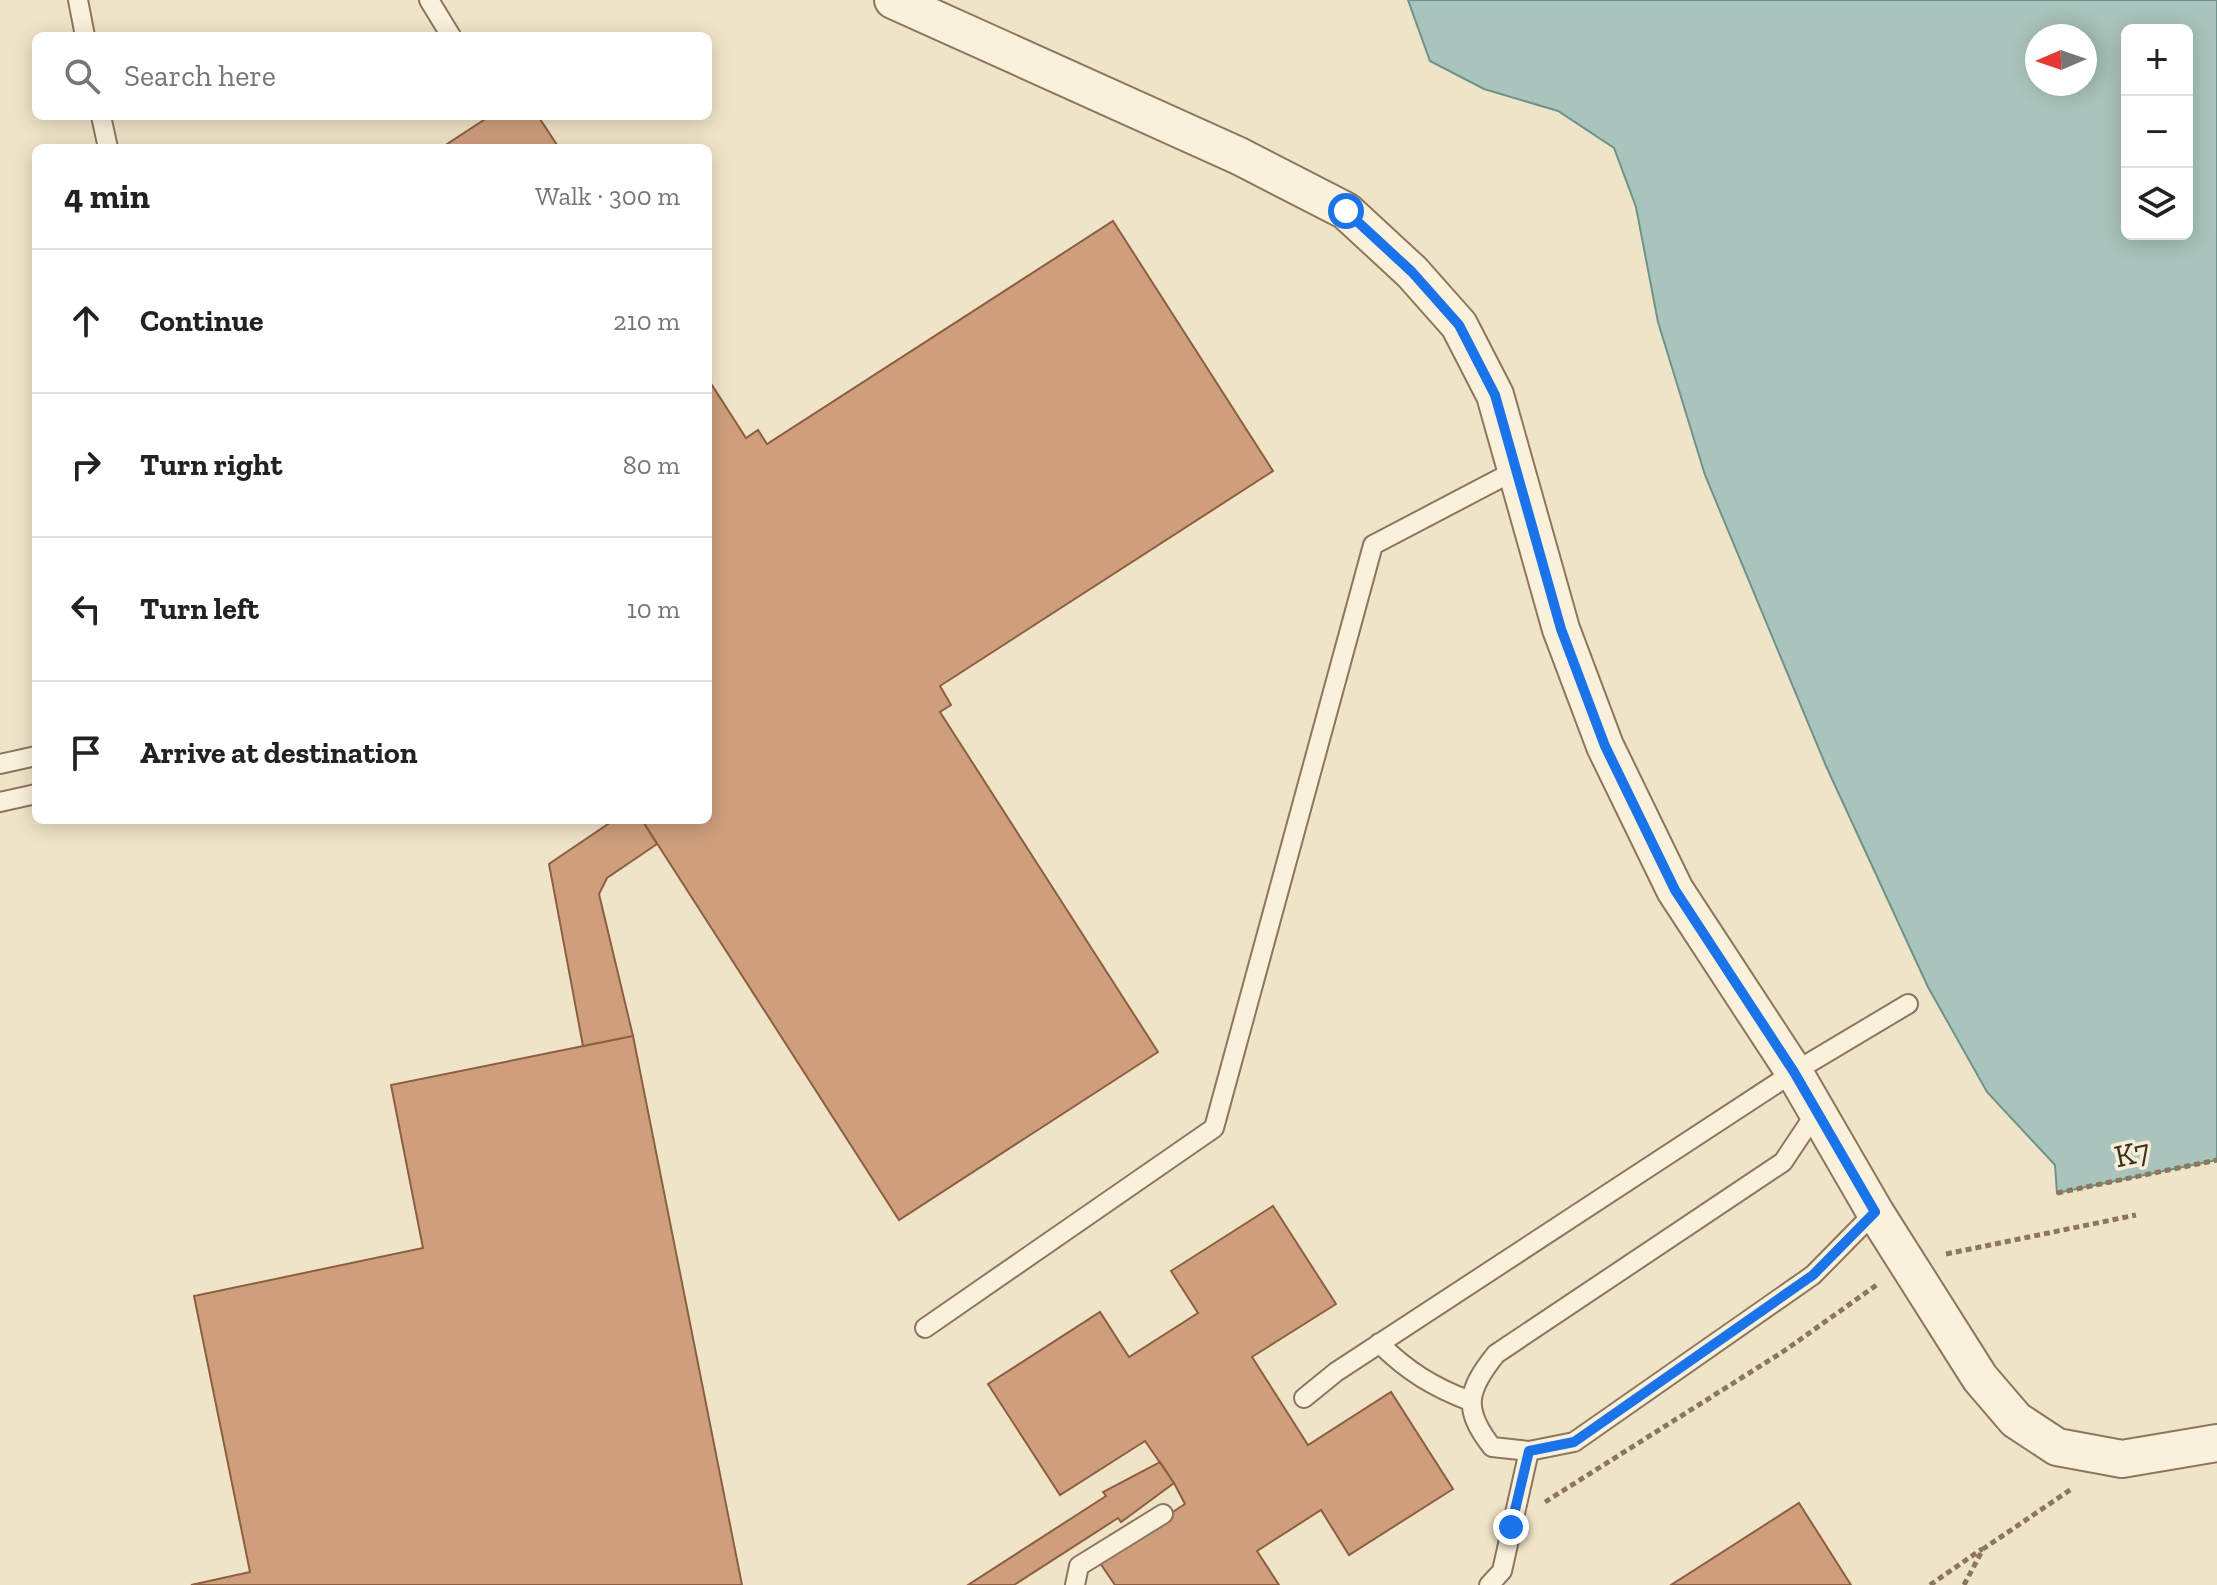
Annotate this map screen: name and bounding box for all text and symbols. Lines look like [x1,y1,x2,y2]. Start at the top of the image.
north arrow [2025,24,2097,96]
map controls [2121,24,2193,240]
button: + [2121,24,2193,96]
search box [32,32,712,120]
icon: search [60,54,104,98]
text: Search here [124,58,276,94]
button: − [2121,96,2193,168]
button: layers [2121,168,2193,240]
text: 4 min [64,176,150,217]
text: Walk · 300 m [535,180,680,212]
route start [1328,193,1364,229]
icon: ahead [64,299,108,343]
text: Continue [140,303,264,339]
text: 210 m [613,305,680,337]
icon: right [64,443,108,487]
text: Turn right [140,447,282,483]
text: 80 m [623,449,680,481]
icon: left [64,587,108,631]
text: Turn left [140,591,259,627]
text: 10 m [627,593,680,625]
icon: arrive [64,731,108,775]
text: Arrive at destination [140,735,417,771]
street label: K7 [2111,1131,2153,1175]
route end [1493,1509,1529,1545]

